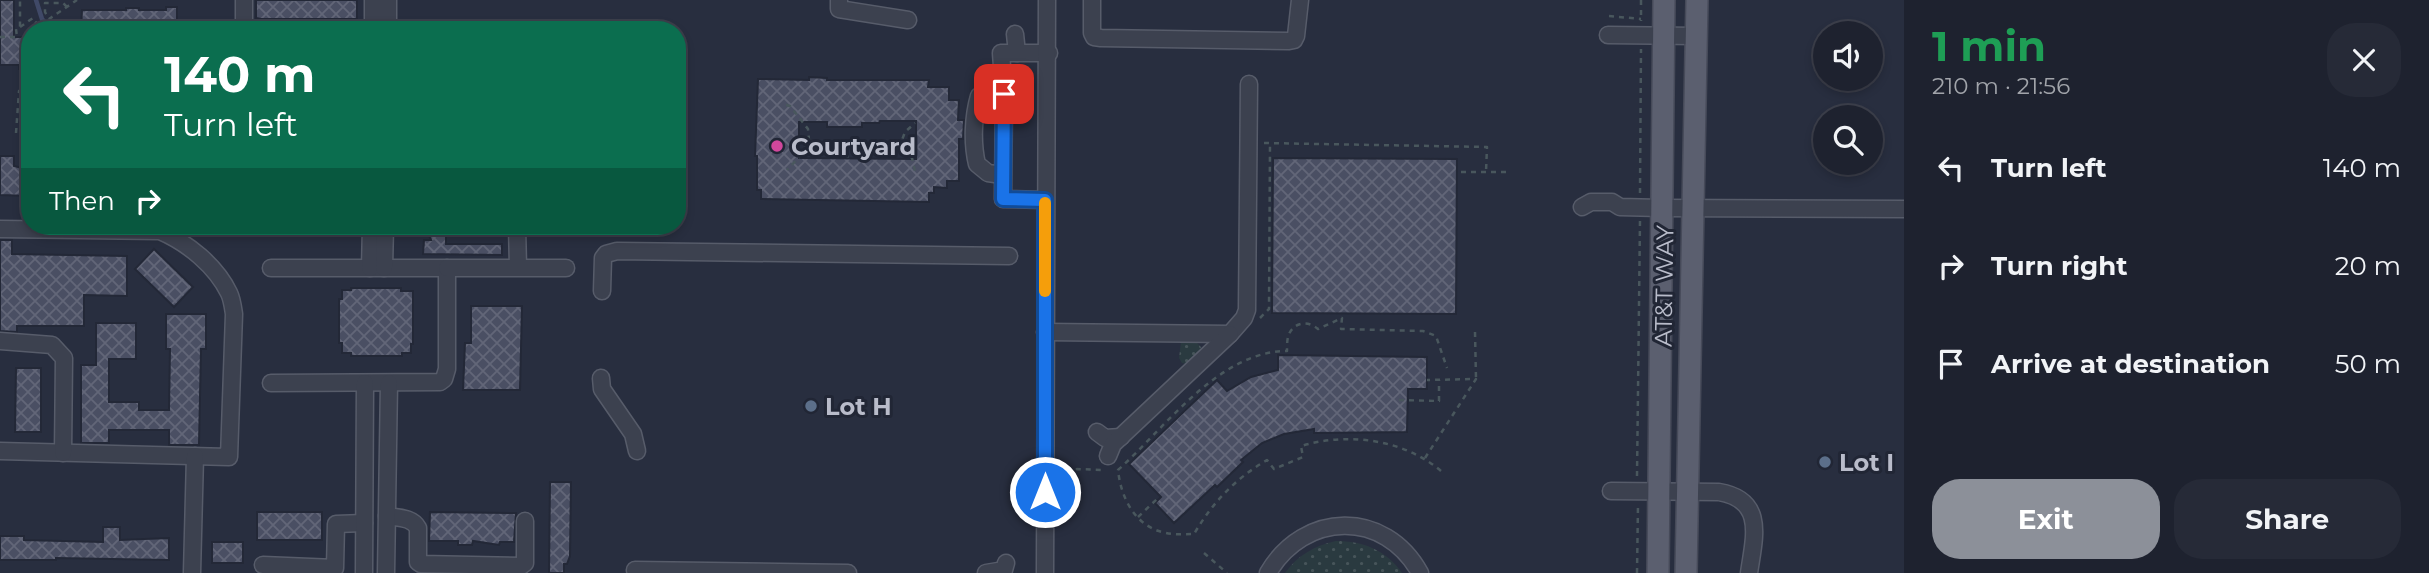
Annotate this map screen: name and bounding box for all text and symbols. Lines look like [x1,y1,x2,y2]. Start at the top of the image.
text: 1 min [1932,20,2046,72]
map controls [1813,21,1883,175]
button: sound [1813,21,1883,91]
button: close [2327,23,2401,97]
text: 140 m [164,45,316,104]
icon: left [49,49,140,140]
pin [974,64,1034,124]
text: 210 m · 21:56 [1932,72,2070,100]
icon: arrive [985,75,1023,113]
text: Turn left [164,105,298,144]
button: search [1813,105,1883,175]
place label: Courtyard [791,132,916,161]
marker: Courtyard [769,138,785,154]
icon: left [1932,149,1970,187]
text: Turn left [1991,152,2107,184]
text: 140 m [2323,152,2401,184]
icon: right [129,182,167,220]
text: Then [49,185,115,217]
street label: AT&T WAY [1648,224,1680,347]
icon: right [1932,247,1970,285]
text: Turn right [1991,250,2127,282]
text: 20 m [2335,250,2401,282]
icon: arrive [1932,345,1970,383]
text: Arrive at destination [1991,348,2270,380]
text: 50 m [2335,348,2401,380]
place label: Lot H [825,392,892,421]
marker: Lot H [803,398,819,414]
place label: Lot I [1839,448,1894,477]
marker: Lot I [1817,454,1833,470]
position arrow [1008,455,1082,529]
button: Exit [1932,479,2160,559]
button: Share [2174,479,2401,559]

